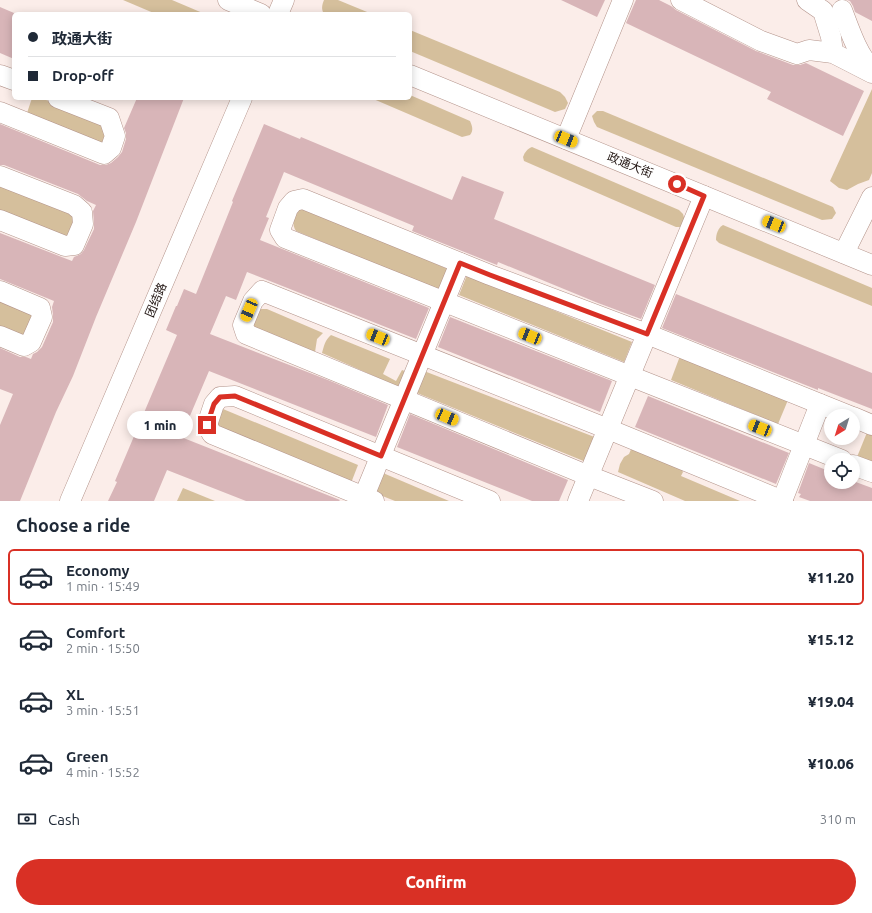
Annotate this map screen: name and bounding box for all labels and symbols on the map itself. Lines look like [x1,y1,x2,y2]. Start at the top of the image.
car [553,129,579,149]
street label: 政通大街 [605,150,655,180]
route start [668,175,686,193]
car [761,214,787,234]
street label: 团结路 [143,281,169,319]
car [239,297,259,323]
car [517,326,543,346]
car [365,327,391,347]
car [434,407,460,427]
north arrow [824,409,860,445]
callout: 1 min [127,411,193,439]
route end [198,416,216,434]
car [747,418,773,438]

